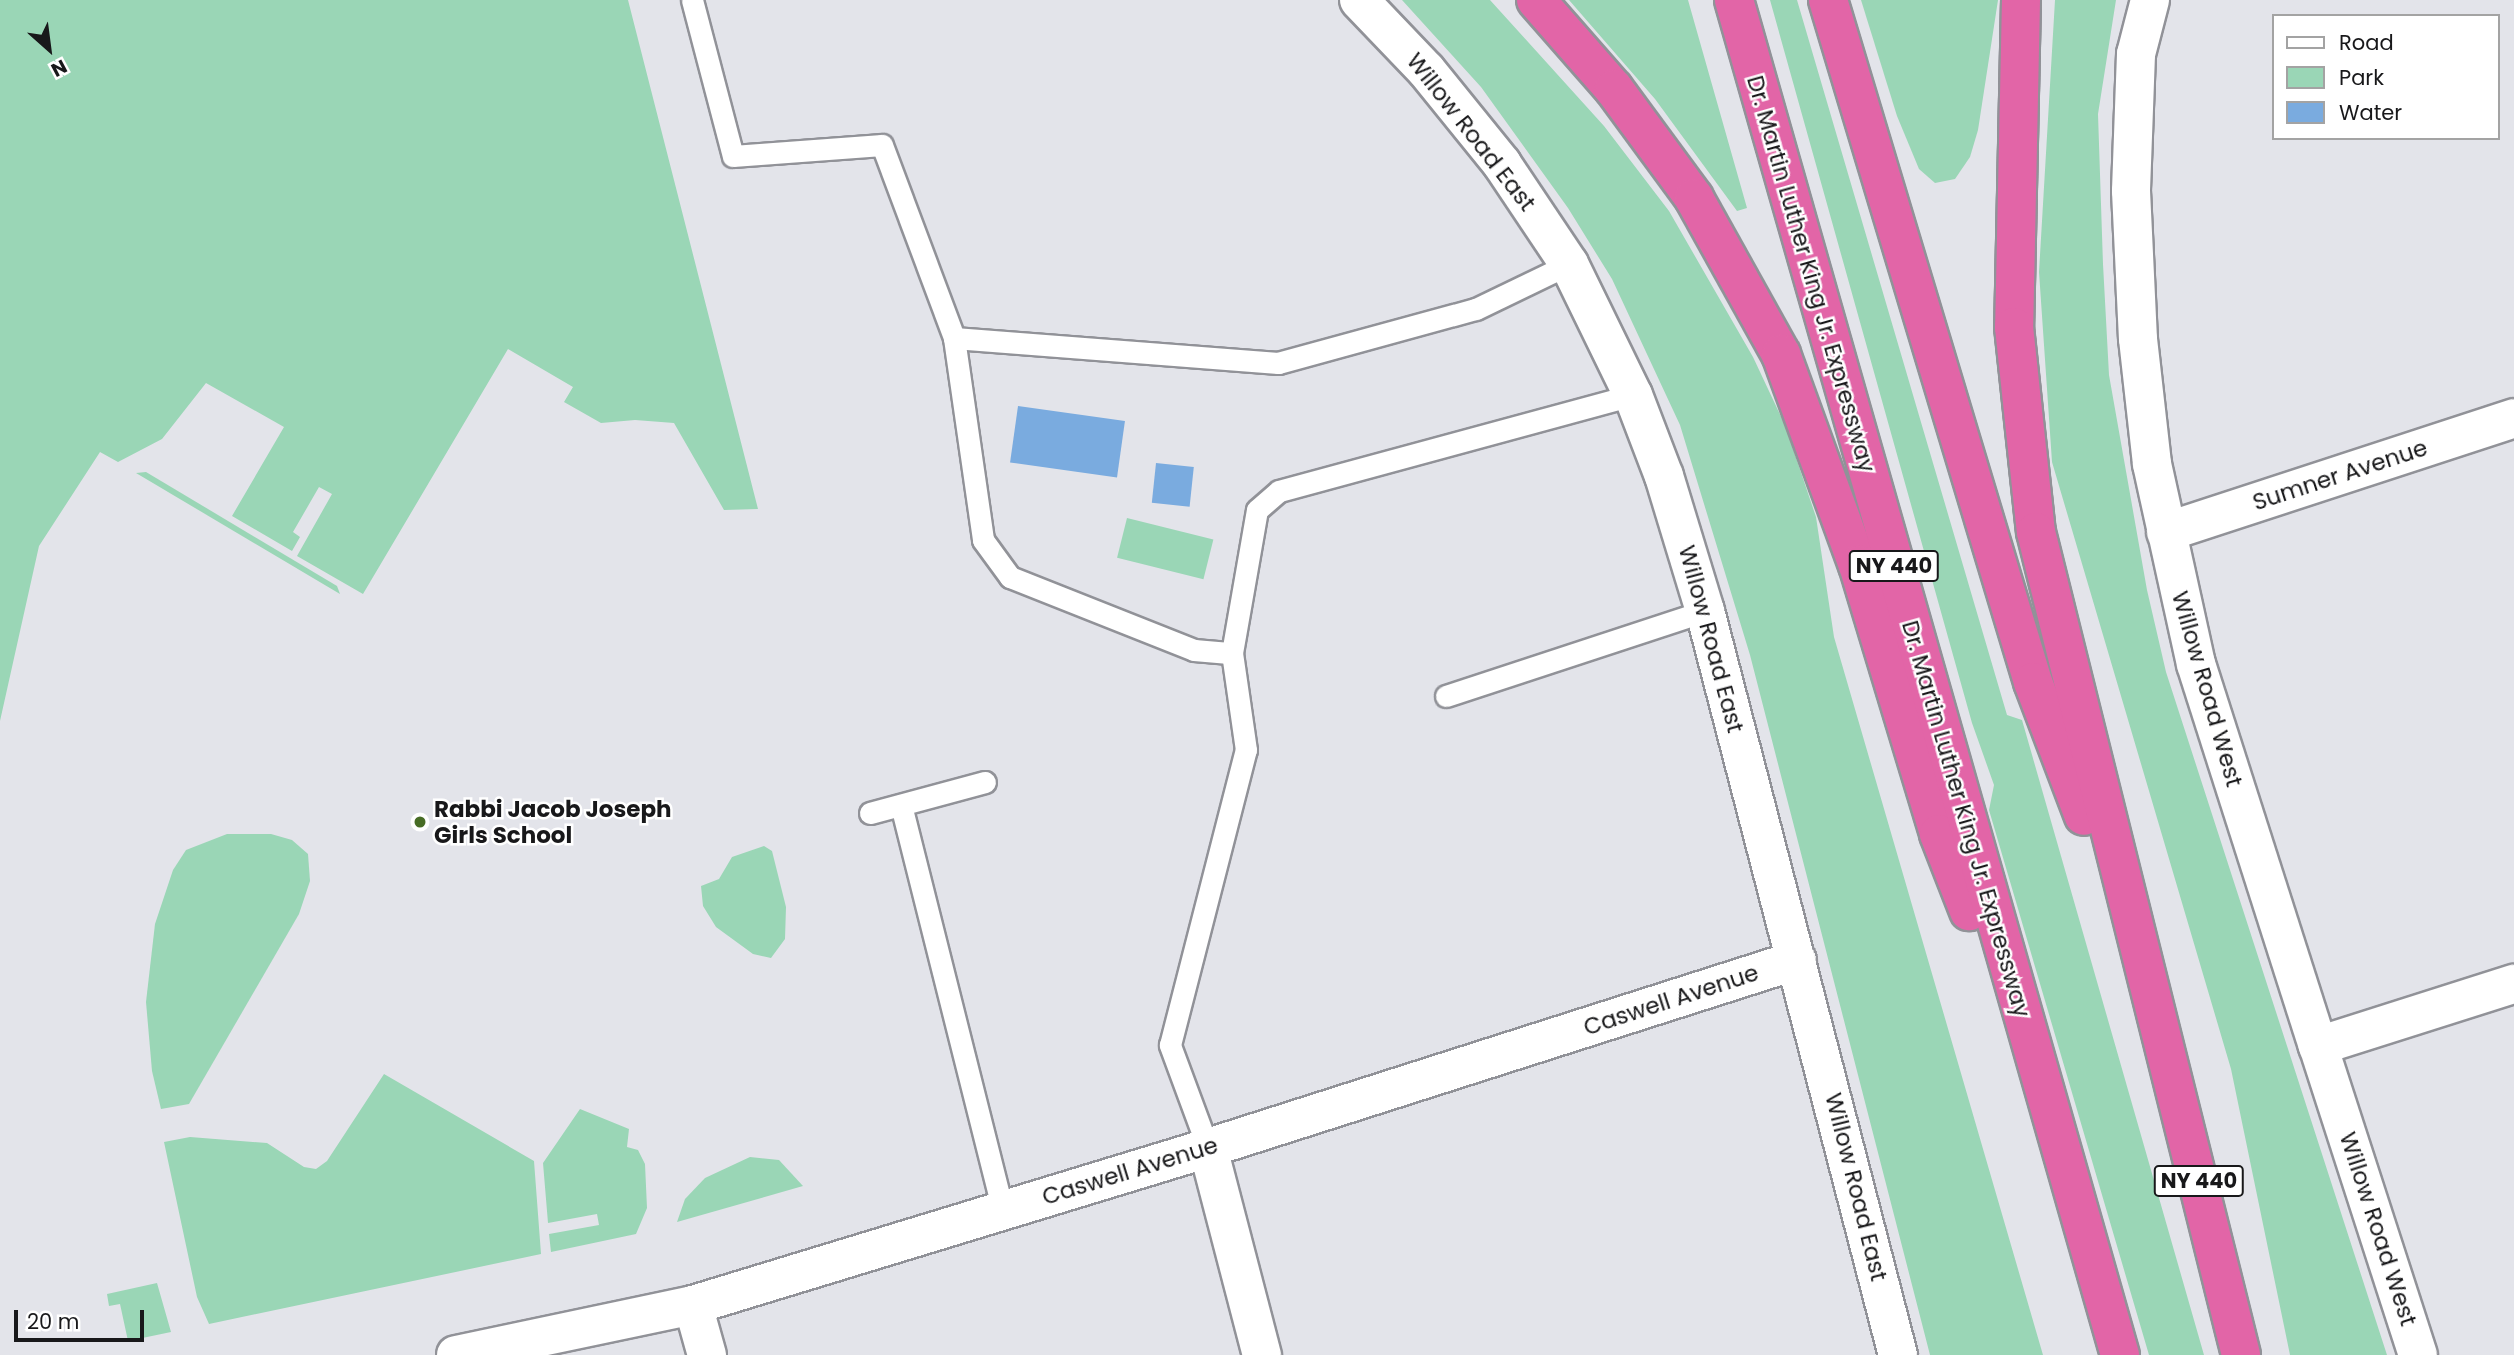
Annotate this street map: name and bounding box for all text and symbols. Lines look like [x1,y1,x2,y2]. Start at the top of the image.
north arrow [14,14,84,84]
legend [2272,14,2500,140]
text: Road [2339,28,2394,57]
street label: Willow Road East [1401,48,1541,216]
text: N [46,53,72,83]
text: Park [2339,63,2384,92]
street label: Dr. Martin Luther King Jr. Expressway [1741,72,1881,476]
text: Water [2339,98,2402,127]
street label: Sumner Avenue [2249,434,2431,516]
street label: Willow Road East [1673,542,1749,736]
road number: NY 440 [1848,548,1940,584]
street label: Willow Road West [2166,588,2248,790]
street label: Dr. Martin Luther King Jr. Expressway [1896,617,2036,1021]
place label: Rabbi Jacob Joseph Girls School [434,795,672,849]
marker: Rabbi Jacob Joseph Girls School [412,814,428,830]
street label: Caswell Avenue [1580,959,1762,1041]
street label: Willow Road East [1819,1090,1893,1284]
street label: Willow Road West [2334,1129,2422,1329]
street label: Caswell Avenue [1039,1131,1221,1211]
road number: NY 440 [2154,1164,2244,1198]
scale bar [18,1296,147,1340]
text: 20 m [27,1307,80,1336]

